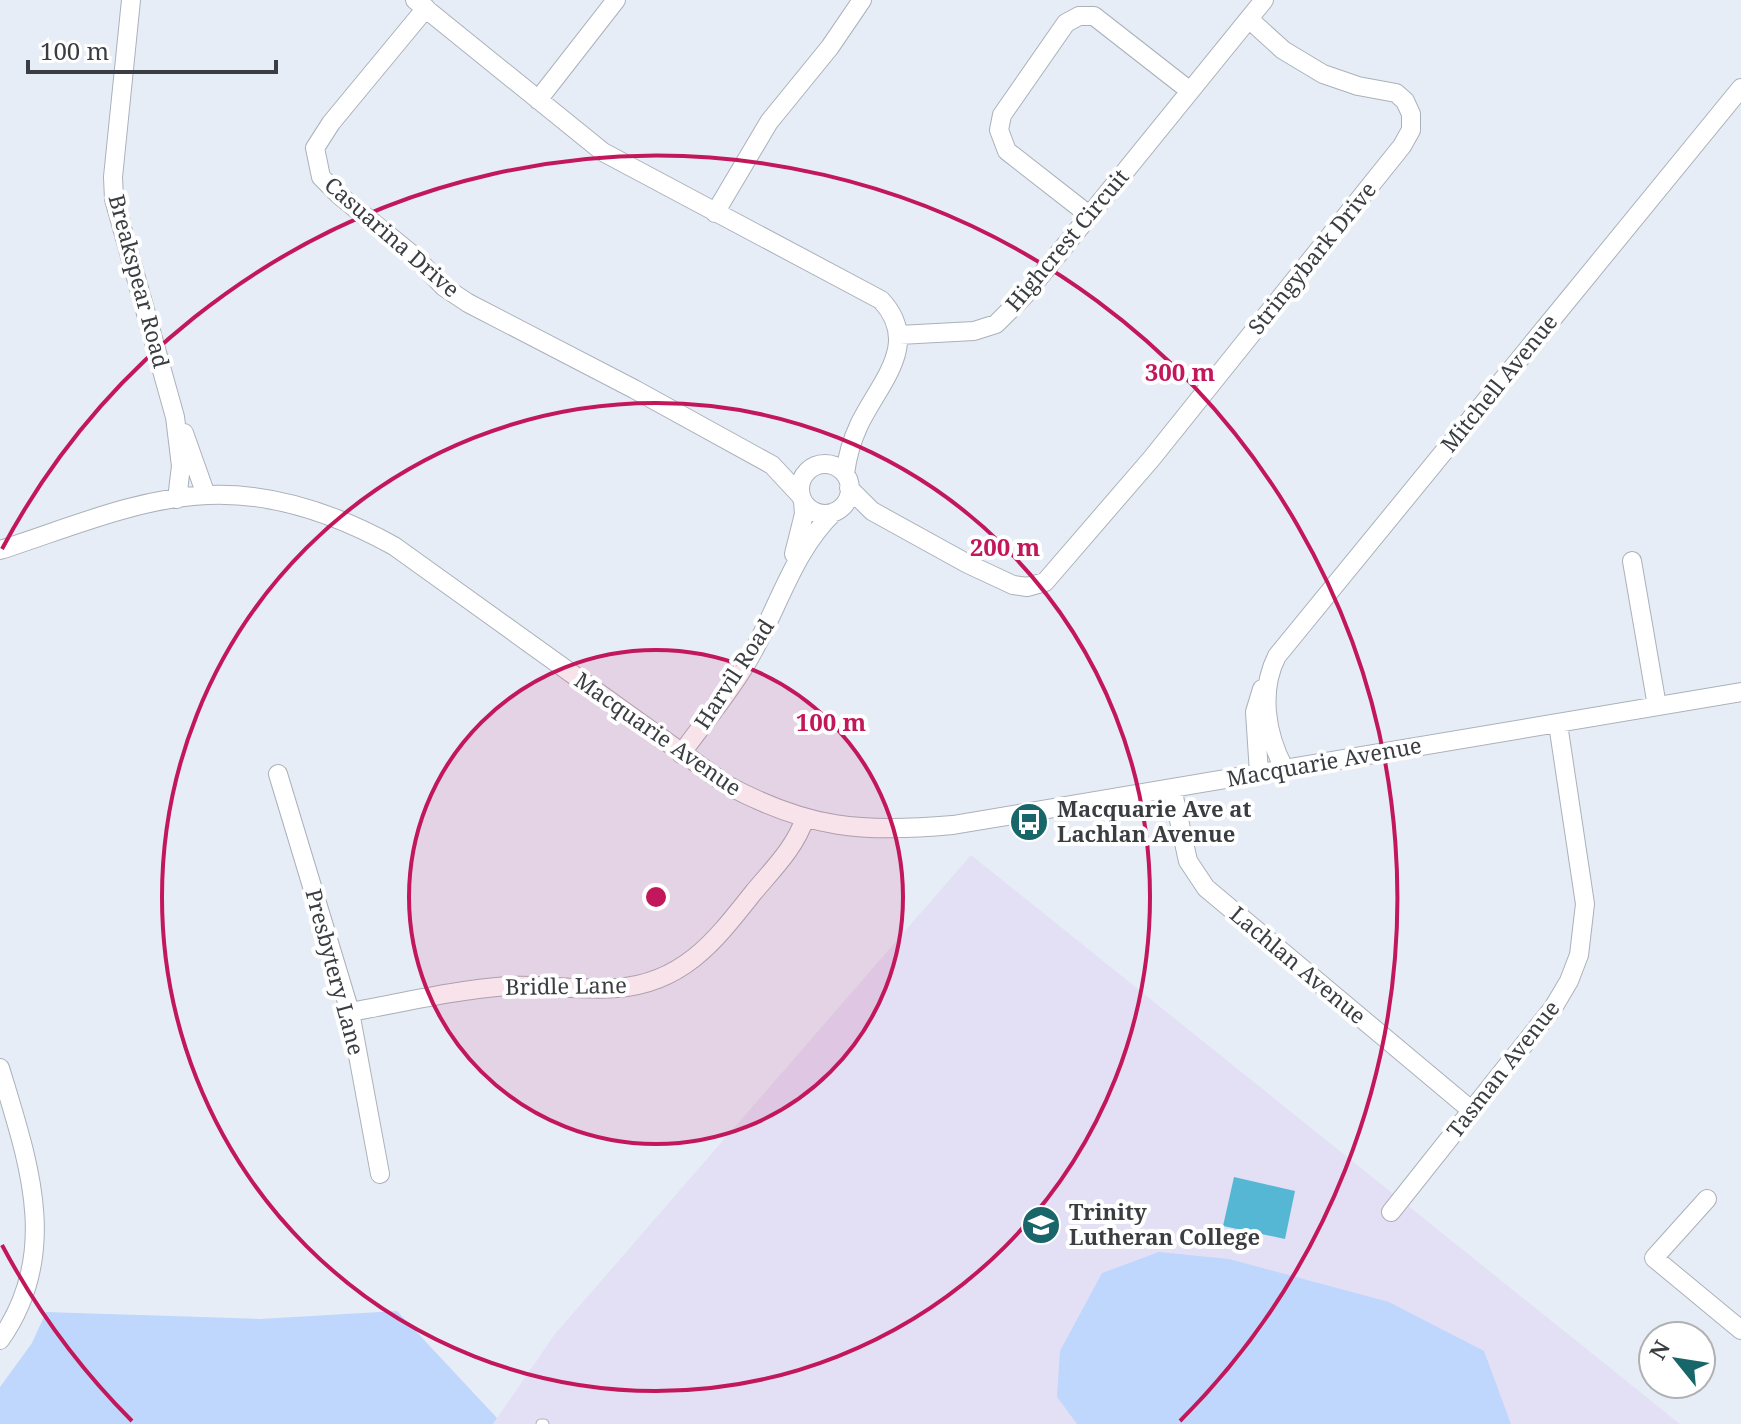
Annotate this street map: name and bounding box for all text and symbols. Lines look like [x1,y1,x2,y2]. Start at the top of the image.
scale bar [28,24,276,74]
text: 100 m [40,34,109,67]
street label: Highcrest Circuit [998,162,1135,317]
street label: Casuarina Drive [319,169,467,303]
street label: Stringybark Drive [1240,175,1382,340]
street label: Breakspear Road [102,191,178,371]
street label: Mitchell Avenue [1433,307,1563,458]
text: 300 m [1145,355,1216,388]
text: 200 m [970,530,1041,563]
street label: Harvil Road [686,612,780,734]
street label: Macquarie Avenue [569,664,748,802]
text: 100 m [796,705,867,738]
street label: Macquarie Avenue [1224,729,1424,793]
place label: Macquarie Ave at Lachlan Avenue [1057,793,1252,848]
bus stop icon: Macquarie Ave at Lachlan Avenue [1008,801,1050,843]
centre of rings [642,883,670,911]
street label: Presbytery Lane [299,885,373,1058]
street label: Lachlan Avenue [1224,899,1373,1030]
street label: Bridle Lane [505,969,627,1001]
street label: Tasman Avenue [1439,993,1565,1143]
place label: Trinity Lutheran College [1069,1196,1260,1251]
school or university icon: Trinity Lutheran College [1020,1204,1062,1246]
north arrow [1637,1320,1717,1400]
text: N [1641,1334,1676,1365]

